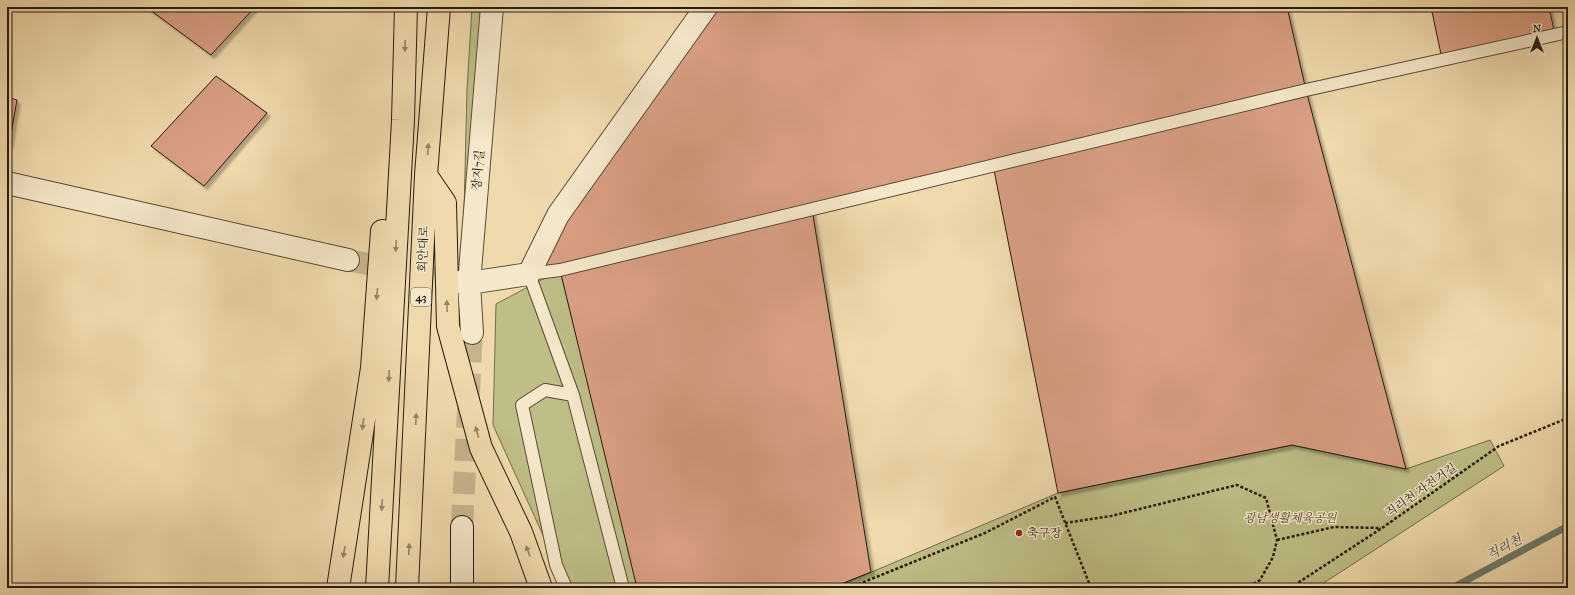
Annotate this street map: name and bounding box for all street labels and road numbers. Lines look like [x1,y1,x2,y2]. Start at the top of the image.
street label: 장지7길 [469,149,487,191]
street label: 회안대로 [415,225,431,272]
road number: 43 [411,288,431,306]
street label: 직리천 자전거길 [1383,460,1459,520]

